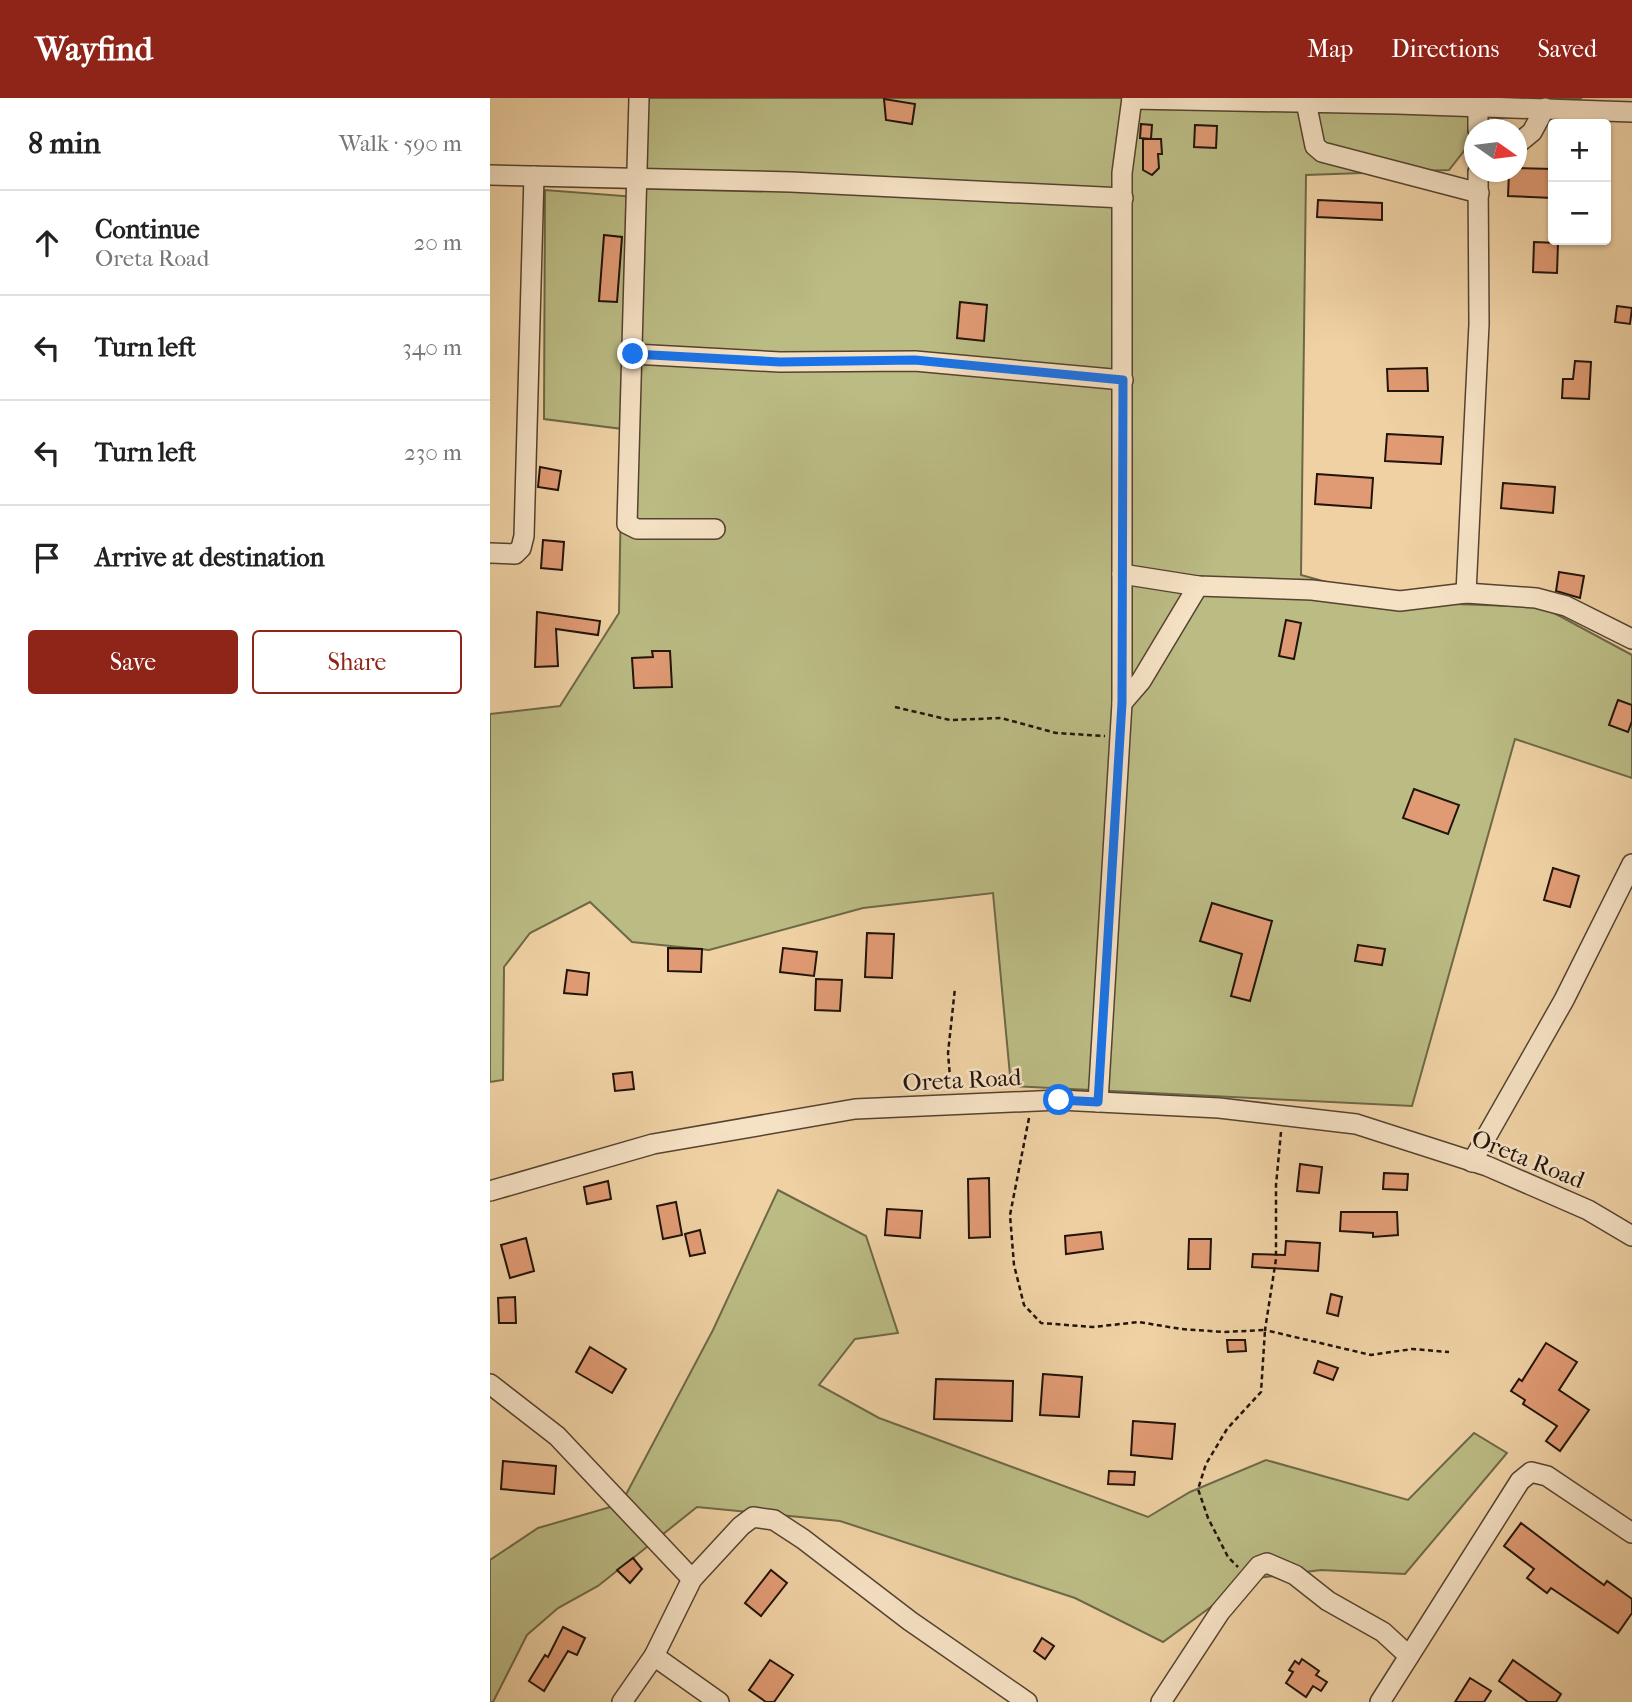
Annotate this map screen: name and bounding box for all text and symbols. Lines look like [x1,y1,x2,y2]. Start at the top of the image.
text: Wayfind [35,30,153,69]
text: Map [1307,35,1353,63]
text: Directions [1391,35,1499,63]
text: Saved [1537,35,1597,63]
north arrow [1464,119,1527,182]
map controls [1548,119,1611,245]
button: + [1548,119,1611,182]
text: 8 min [28,126,101,161]
text: Walk · 590 m [339,130,462,157]
button: − [1548,182,1611,245]
text: Continue [95,214,200,245]
icon: ahead [28,224,66,262]
text: 20 m [413,229,462,256]
text: Oreta Road [95,245,209,272]
icon: left [28,329,66,367]
text: Turn left [95,332,196,363]
text: 340 m [402,334,462,361]
route end [617,338,648,369]
icon: left [28,434,66,472]
text: Turn left [95,437,196,468]
text: 230 m [404,439,462,466]
icon: arrive [28,539,66,577]
text: Arrive at destination [95,542,325,573]
button: Save [28,630,238,694]
button: Share [252,630,462,694]
street label: Oreta Road [902,1063,1023,1097]
route start [1043,1084,1074,1115]
street label: Oreta Road [1468,1124,1589,1195]

